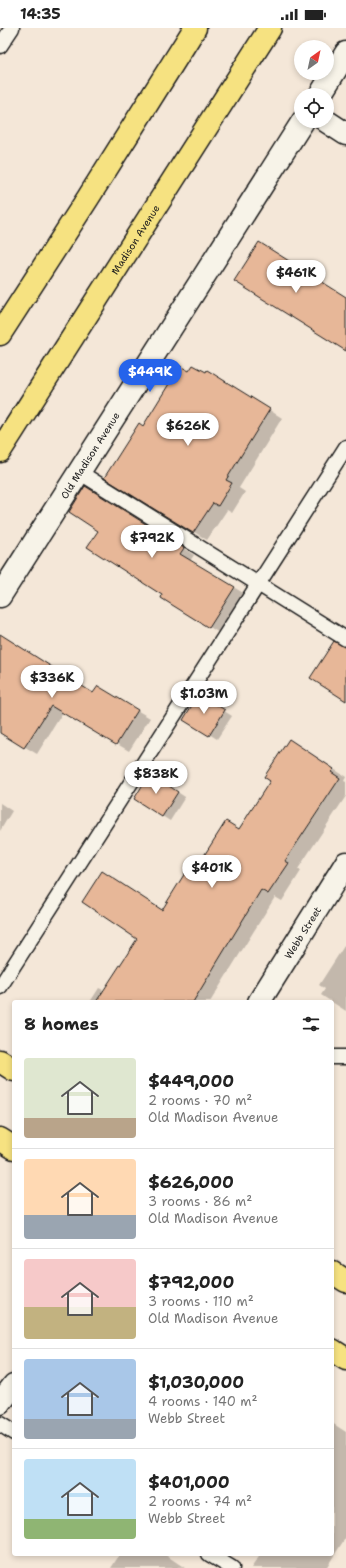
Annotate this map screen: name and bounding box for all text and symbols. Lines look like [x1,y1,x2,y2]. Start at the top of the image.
text: 14:35 [20,4,61,24]
north arrow [294,40,334,80]
map controls [294,40,334,128]
button: locate [294,88,334,128]
street label: Madison Avenue [108,202,163,277]
pin: $461K [268,260,324,294]
text: $461K [276,264,316,281]
pin: $449K [122,359,178,393]
text: $449K [128,363,172,380]
street label: Old Madison Avenue [58,409,123,501]
pin: $626K [160,413,216,447]
text: $626K [166,417,210,434]
pin: $792K [124,525,180,559]
text: $792K [130,529,174,546]
pin: $336K [24,665,80,699]
text: $336K [30,669,74,686]
pin: $1.03M [171,681,237,715]
text: $1.03M [180,685,228,702]
pin: $838K [128,761,184,795]
text: $838K [134,765,178,782]
pin: $401K [184,855,240,889]
text: $401K [191,859,233,876]
street label: Webb Street [282,904,324,961]
text: 8 homes [24,1013,99,1035]
icon: filters [300,1013,322,1035]
text: $449,000 [148,1070,234,1092]
icon: home [56,1074,104,1122]
text: 2 rooms · 70 m² [148,1092,252,1109]
text: Old Madison Avenue [148,1109,278,1126]
text: $626,000 [148,1171,234,1193]
icon: home [56,1175,104,1223]
text: 3 rooms · 86 m² [148,1193,252,1210]
text: Old Madison Avenue [148,1210,278,1227]
text: $792,000 [148,1271,234,1293]
icon: home [56,1275,104,1323]
text: 3 rooms · 110 m² [148,1293,254,1310]
text: Old Madison Avenue [148,1310,278,1327]
text: $1,030,000 [148,1371,244,1393]
icon: home [56,1375,104,1423]
text: 4 rooms · 140 m² [148,1393,257,1410]
text: Webb Street [148,1410,225,1427]
text: $401,000 [148,1471,230,1493]
icon: home [56,1475,104,1523]
text: 2 rooms · 74 m² [148,1493,252,1510]
text: Webb Street [148,1510,225,1527]

